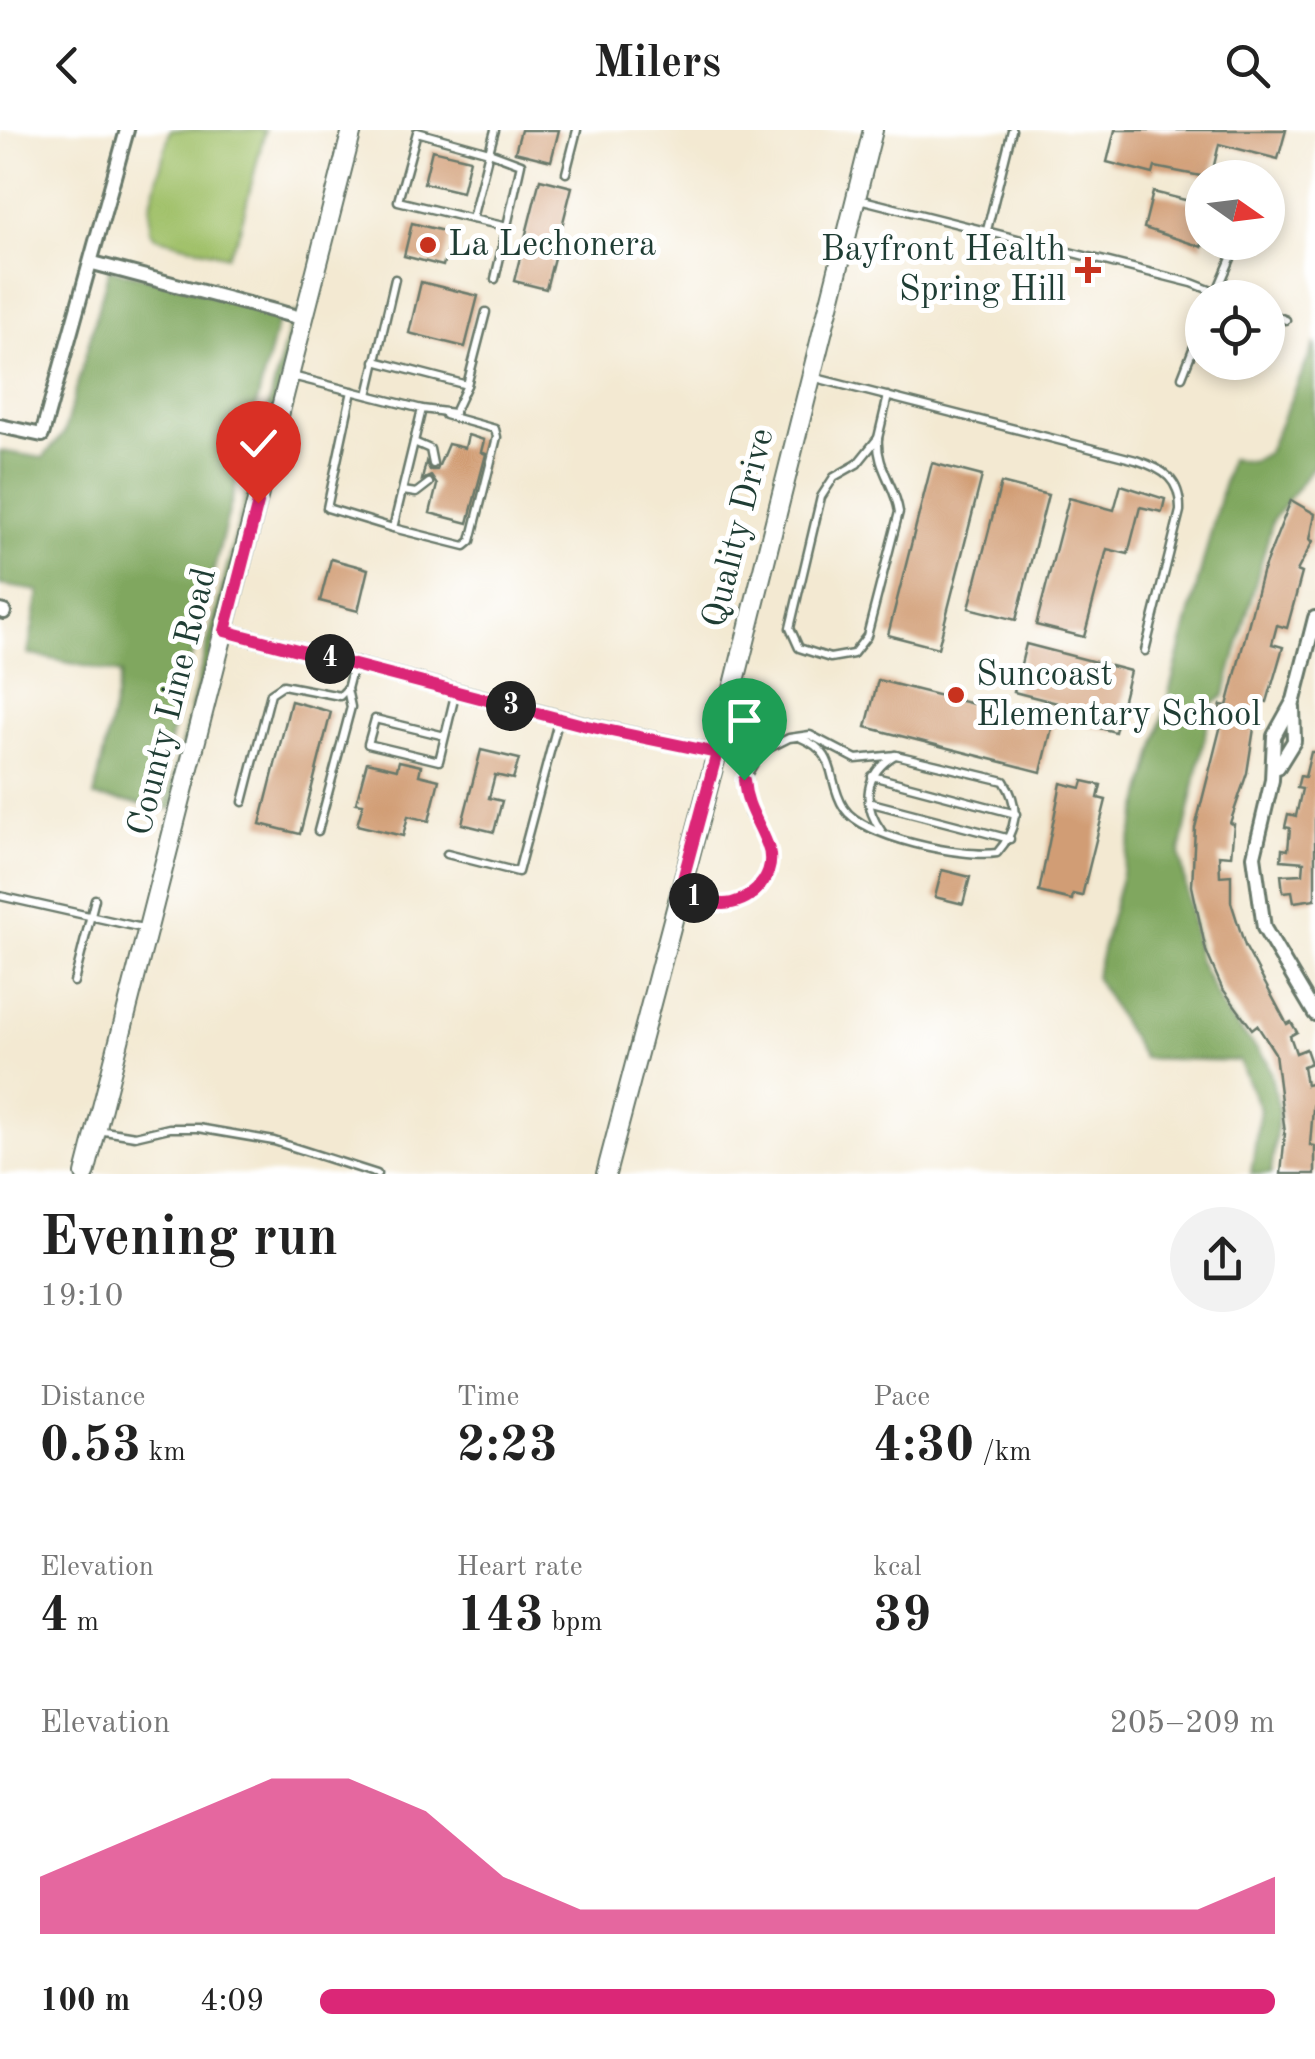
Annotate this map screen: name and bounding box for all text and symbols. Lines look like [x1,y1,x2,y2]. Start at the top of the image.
icon: back [40,38,95,93]
icon: search [1220,38,1275,93]
text: Milers [594,42,721,87]
north arrow [1185,160,1285,260]
map controls [1185,160,1285,380]
place label: La Lechonera [448,228,656,263]
place label: Bayfront Health Spring Hill [821,233,1066,308]
marker: La Lechonera [417,234,439,256]
marker: Bayfront Health Spring Hill [1075,257,1101,283]
button: locate [1185,280,1285,380]
pin [216,401,301,504]
icon: check [231,416,286,471]
street label: Quality Drive [697,425,781,631]
street label: County Line Road [123,565,223,839]
pin: 4 [305,634,355,684]
text: 4 [322,645,338,673]
place label: Suncoast Elementary School [976,658,1261,733]
pin [702,678,787,781]
pin: 3 [486,681,536,731]
marker: Suncoast Elementary School [945,684,967,706]
text: 3 [503,692,519,720]
icon: arrive [717,693,772,748]
pin: 1 [669,873,719,923]
text: 1 [686,884,702,912]
button: share [1170,1207,1275,1312]
text: Evening run [40,1212,338,1267]
text: 19:10 [40,1281,123,1313]
text: Distance [40,1384,145,1412]
text: Time [457,1384,519,1412]
text: Pace [873,1384,930,1412]
text: 0.53 [40,1422,141,1472]
text: 2:23 [457,1422,558,1472]
text: 4:30 [873,1422,974,1472]
text: km [141,1439,186,1467]
text: /km [974,1439,1032,1467]
text: Elevation [40,1554,154,1582]
text: Heart rate [457,1554,583,1582]
text: kcal [873,1554,922,1582]
text: 4 [40,1592,69,1642]
text: 143 [457,1592,544,1642]
text: 39 [873,1592,931,1642]
text: m [69,1609,99,1637]
text: bpm [544,1609,603,1637]
text: Elevation [40,1708,170,1740]
text: 205–209 m [1109,1708,1275,1740]
text: 100 m [40,1986,130,2018]
text: 4:09 [200,1986,265,2018]

